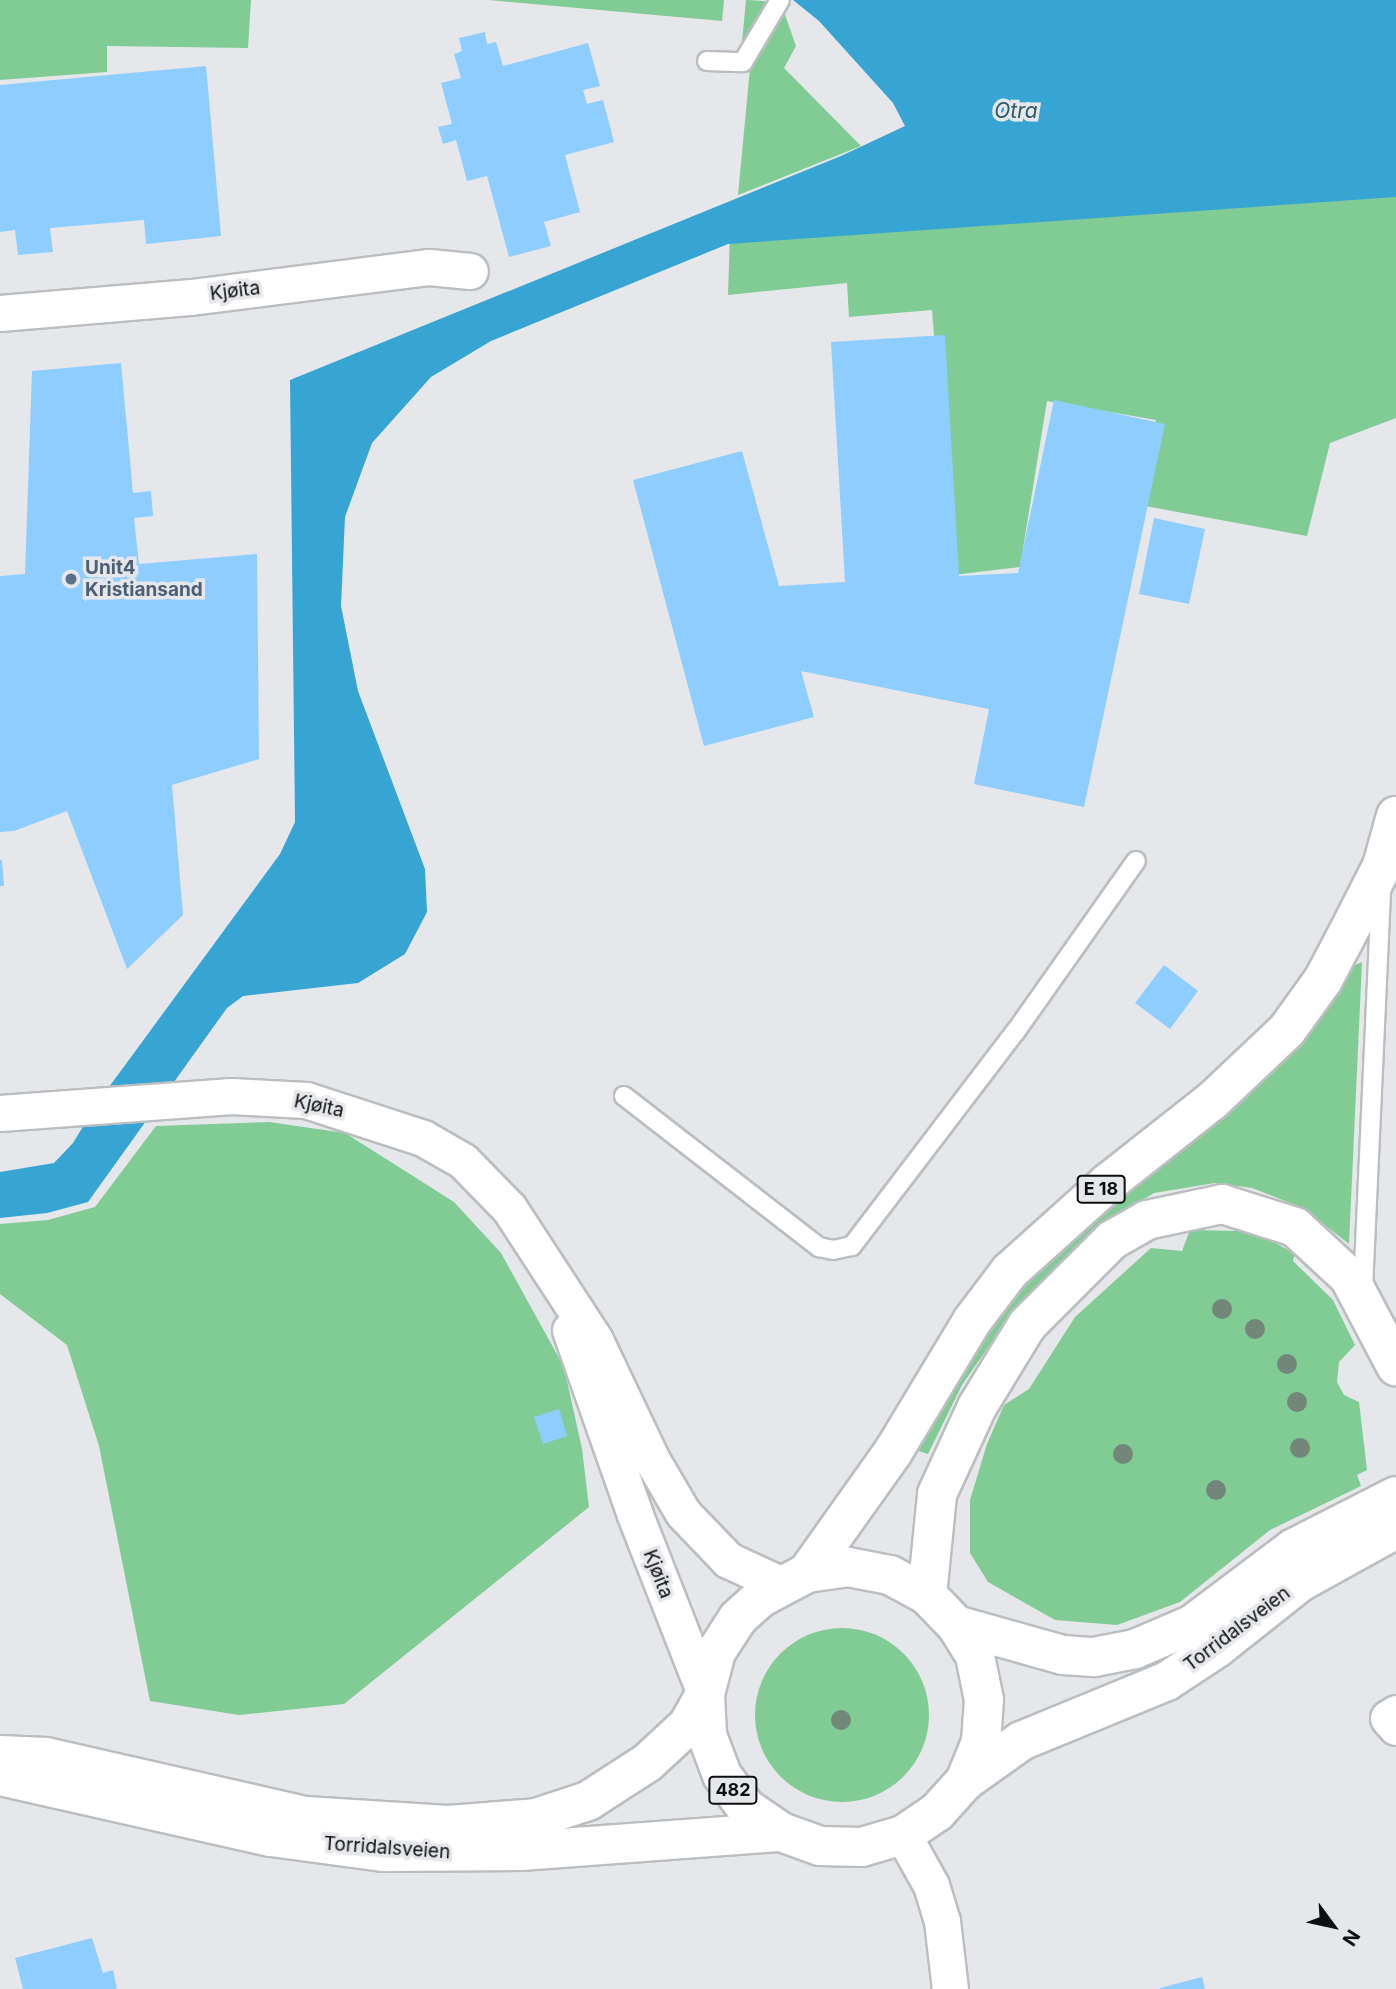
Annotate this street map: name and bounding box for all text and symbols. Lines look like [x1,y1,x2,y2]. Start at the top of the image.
water label: Otra [994,98,1038,124]
street label: Kjøita [209,277,261,305]
place label: Unit4 Kristiansand [85,557,203,601]
marker: Unit4 Kristiansand [63,571,79,587]
street label: Kjøita [292,1090,346,1122]
road number: E 18 [1076,1174,1126,1204]
street label: Kjøita [638,1546,678,1602]
street label: Torridalsveien [1179,1582,1295,1676]
road number: 482 [707,1776,759,1804]
street label: Torridalsveien [323,1832,451,1864]
north arrow [1298,1891,1368,1961]
text: N [1337,1925,1365,1950]

